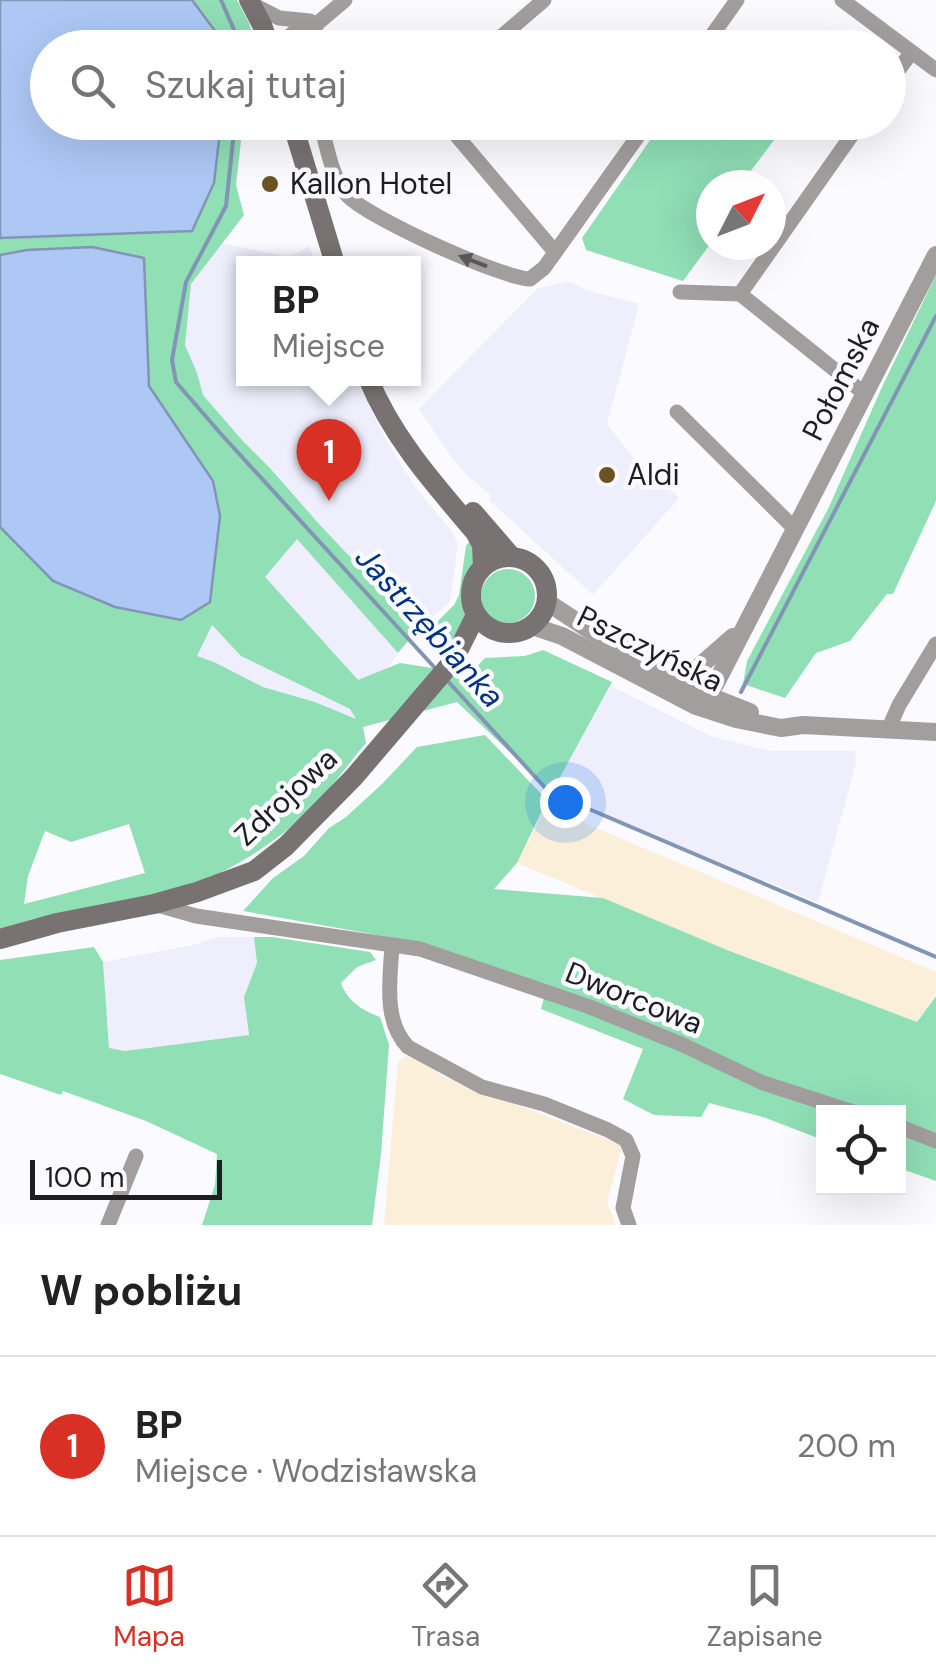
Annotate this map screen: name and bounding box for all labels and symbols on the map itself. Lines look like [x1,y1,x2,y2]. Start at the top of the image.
place label: Kallon Hotel [290,164,452,203]
north arrow [696,170,786,260]
marker: Kallon Hotel [259,173,281,195]
one-way arrow [457,252,487,268]
street label: Połomska [793,311,888,447]
pin: 1 [296,418,362,501]
place label: Aldi [627,455,680,494]
marker: Aldi [596,464,618,486]
water label: Jastrzębianka [346,537,514,717]
street label: Pszczyńska [571,597,729,701]
street label: Zdrojowa [226,739,345,854]
your location [540,777,591,828]
street label: Dworcowa [560,952,708,1043]
scale bar [30,1155,222,1200]

